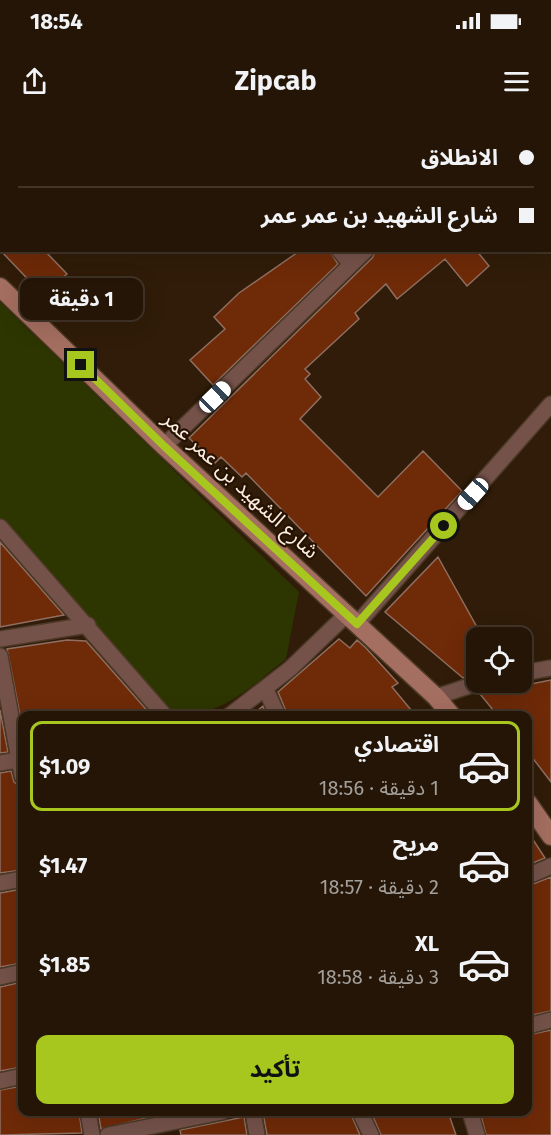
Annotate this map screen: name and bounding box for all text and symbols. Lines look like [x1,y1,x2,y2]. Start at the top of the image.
text: 18:54 [30,8,83,35]
icon: share [18,65,51,98]
text: Zipcab [235,65,317,97]
icon: menu [500,65,533,98]
text: الانطلاق [421,144,498,171]
text: شارع الشهيد بن عمر عمر [261,202,498,229]
callout: 1 دقيقة [20,278,142,320]
text: 1 دقيقة [49,287,114,311]
route end [67,351,94,378]
car [196,378,234,416]
street label: شارع الشهيد بن عمر عمر [155,405,325,566]
car [454,475,492,513]
route start [430,512,457,539]
map controls [466,627,532,693]
button: locate [466,627,532,693]
text: اقتصادي [354,731,439,758]
icon: car [457,739,511,793]
text: $1.09 [39,753,90,780]
text: 1 دقيقة · 18:56 [319,776,439,800]
text: مريح [393,830,439,857]
icon: car [457,838,511,892]
text: $1.47 [39,852,87,879]
text: 2 دقيقة · 18:57 [320,875,439,899]
text: XL [415,930,439,957]
icon: car [457,937,511,991]
text: $1.85 [39,951,90,978]
text: 3 دقيقة · 18:58 [317,965,439,989]
button: تأكيد [36,1035,514,1104]

